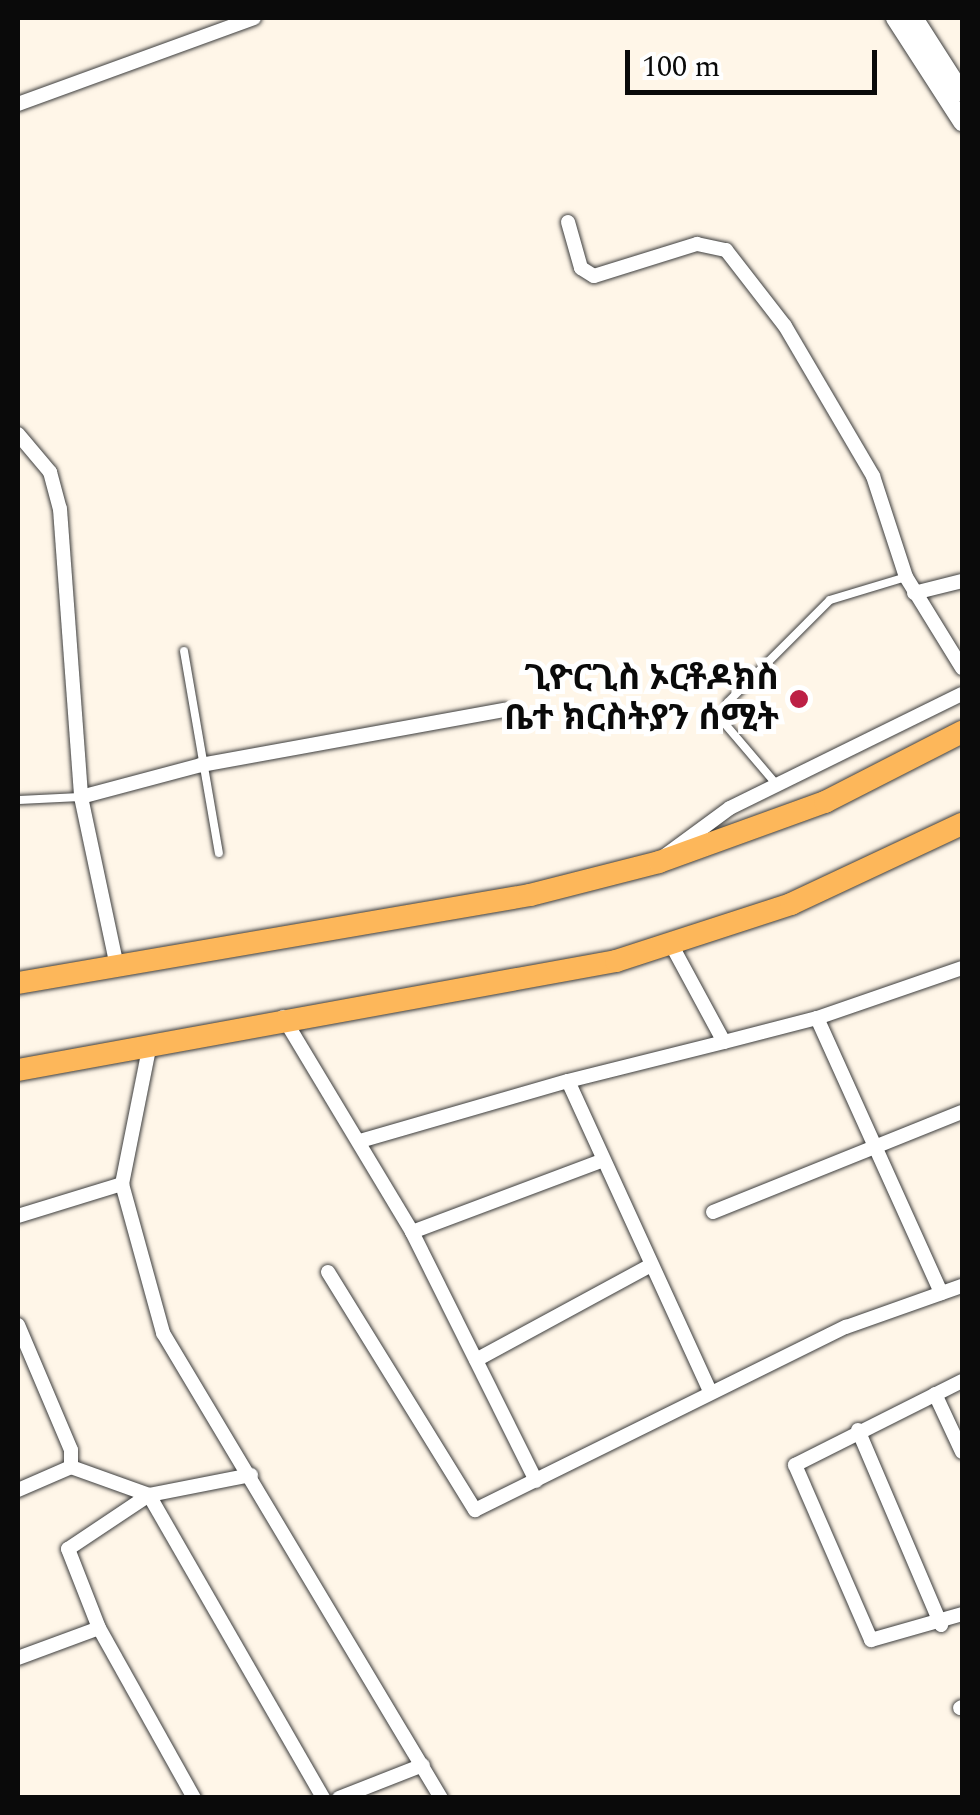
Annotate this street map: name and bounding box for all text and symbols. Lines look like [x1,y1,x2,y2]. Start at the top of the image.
scale bar [630,30,882,92]
text: 100 m [642,44,720,90]
place label: ጊዮርጊስ ኦርቶዶክስ ቤተ ክርስትያን ሰሚት [504,658,779,740]
marker: ጊዮርጊስ ኦርቶዶክስ ቤተ ክርስትያን ሰሚት [788,688,810,710]

